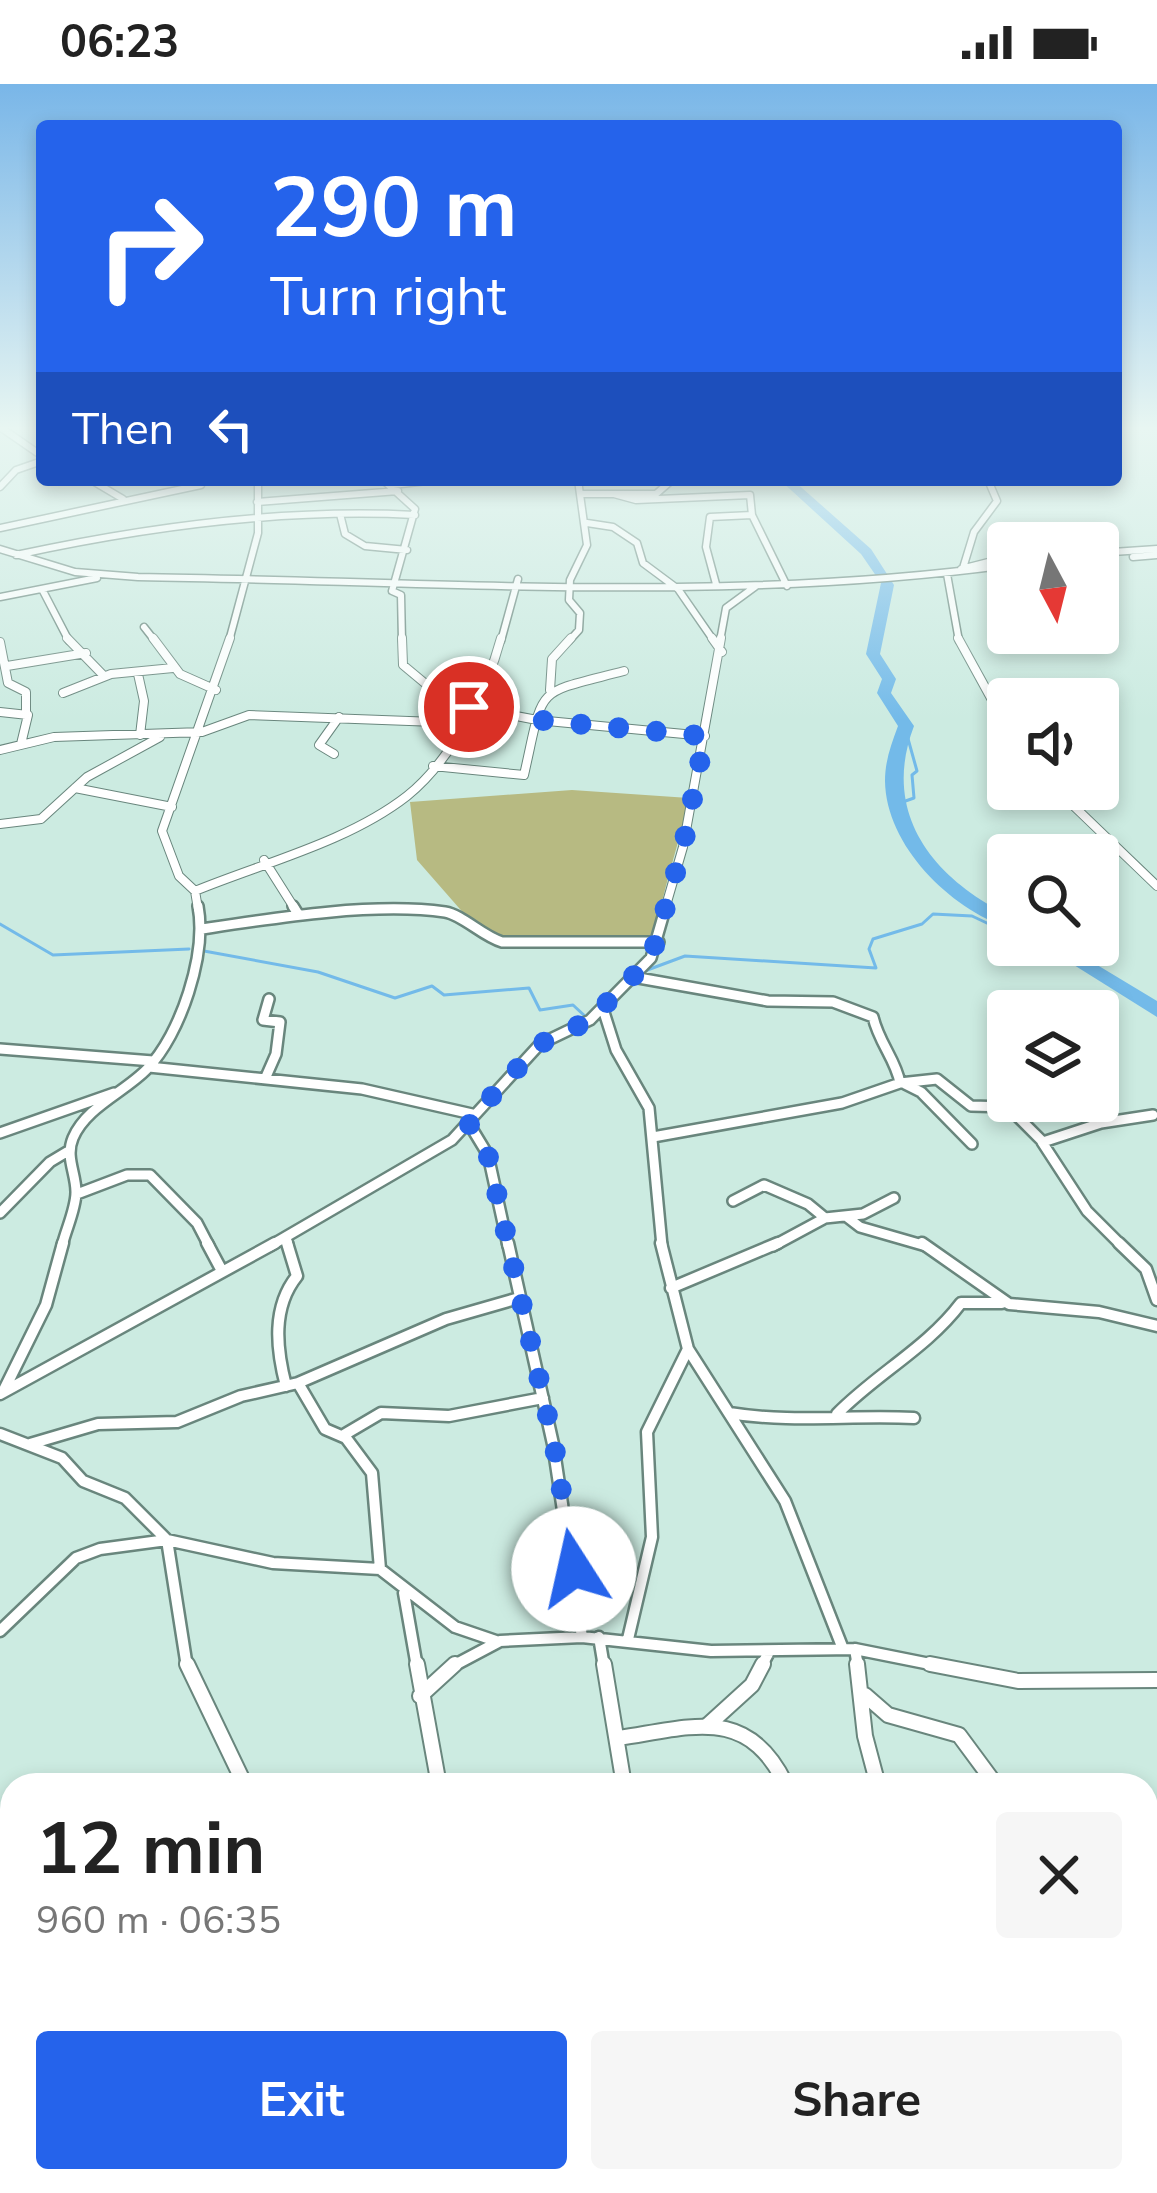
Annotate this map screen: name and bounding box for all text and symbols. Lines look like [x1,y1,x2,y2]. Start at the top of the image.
text: 06:23 [60,12,179,73]
text: 290 m [270,151,518,266]
icon: right [72,168,228,324]
text: Turn right [270,260,506,334]
icon: left [198,396,264,462]
text: Then [72,399,174,460]
north arrow [987,522,1119,654]
map controls [987,522,1119,1122]
pin [418,656,520,758]
icon: arrive [436,674,502,740]
button: sound [987,678,1119,810]
button: search [987,834,1119,966]
button: layers [987,990,1119,1122]
position arrow [511,1506,637,1632]
text: 12 min [36,1800,265,1898]
button: close [996,1812,1122,1938]
text: 960 m · 06:35 [36,1894,281,1947]
button: Exit [36,2031,567,2169]
button: Share [591,2031,1122,2169]

